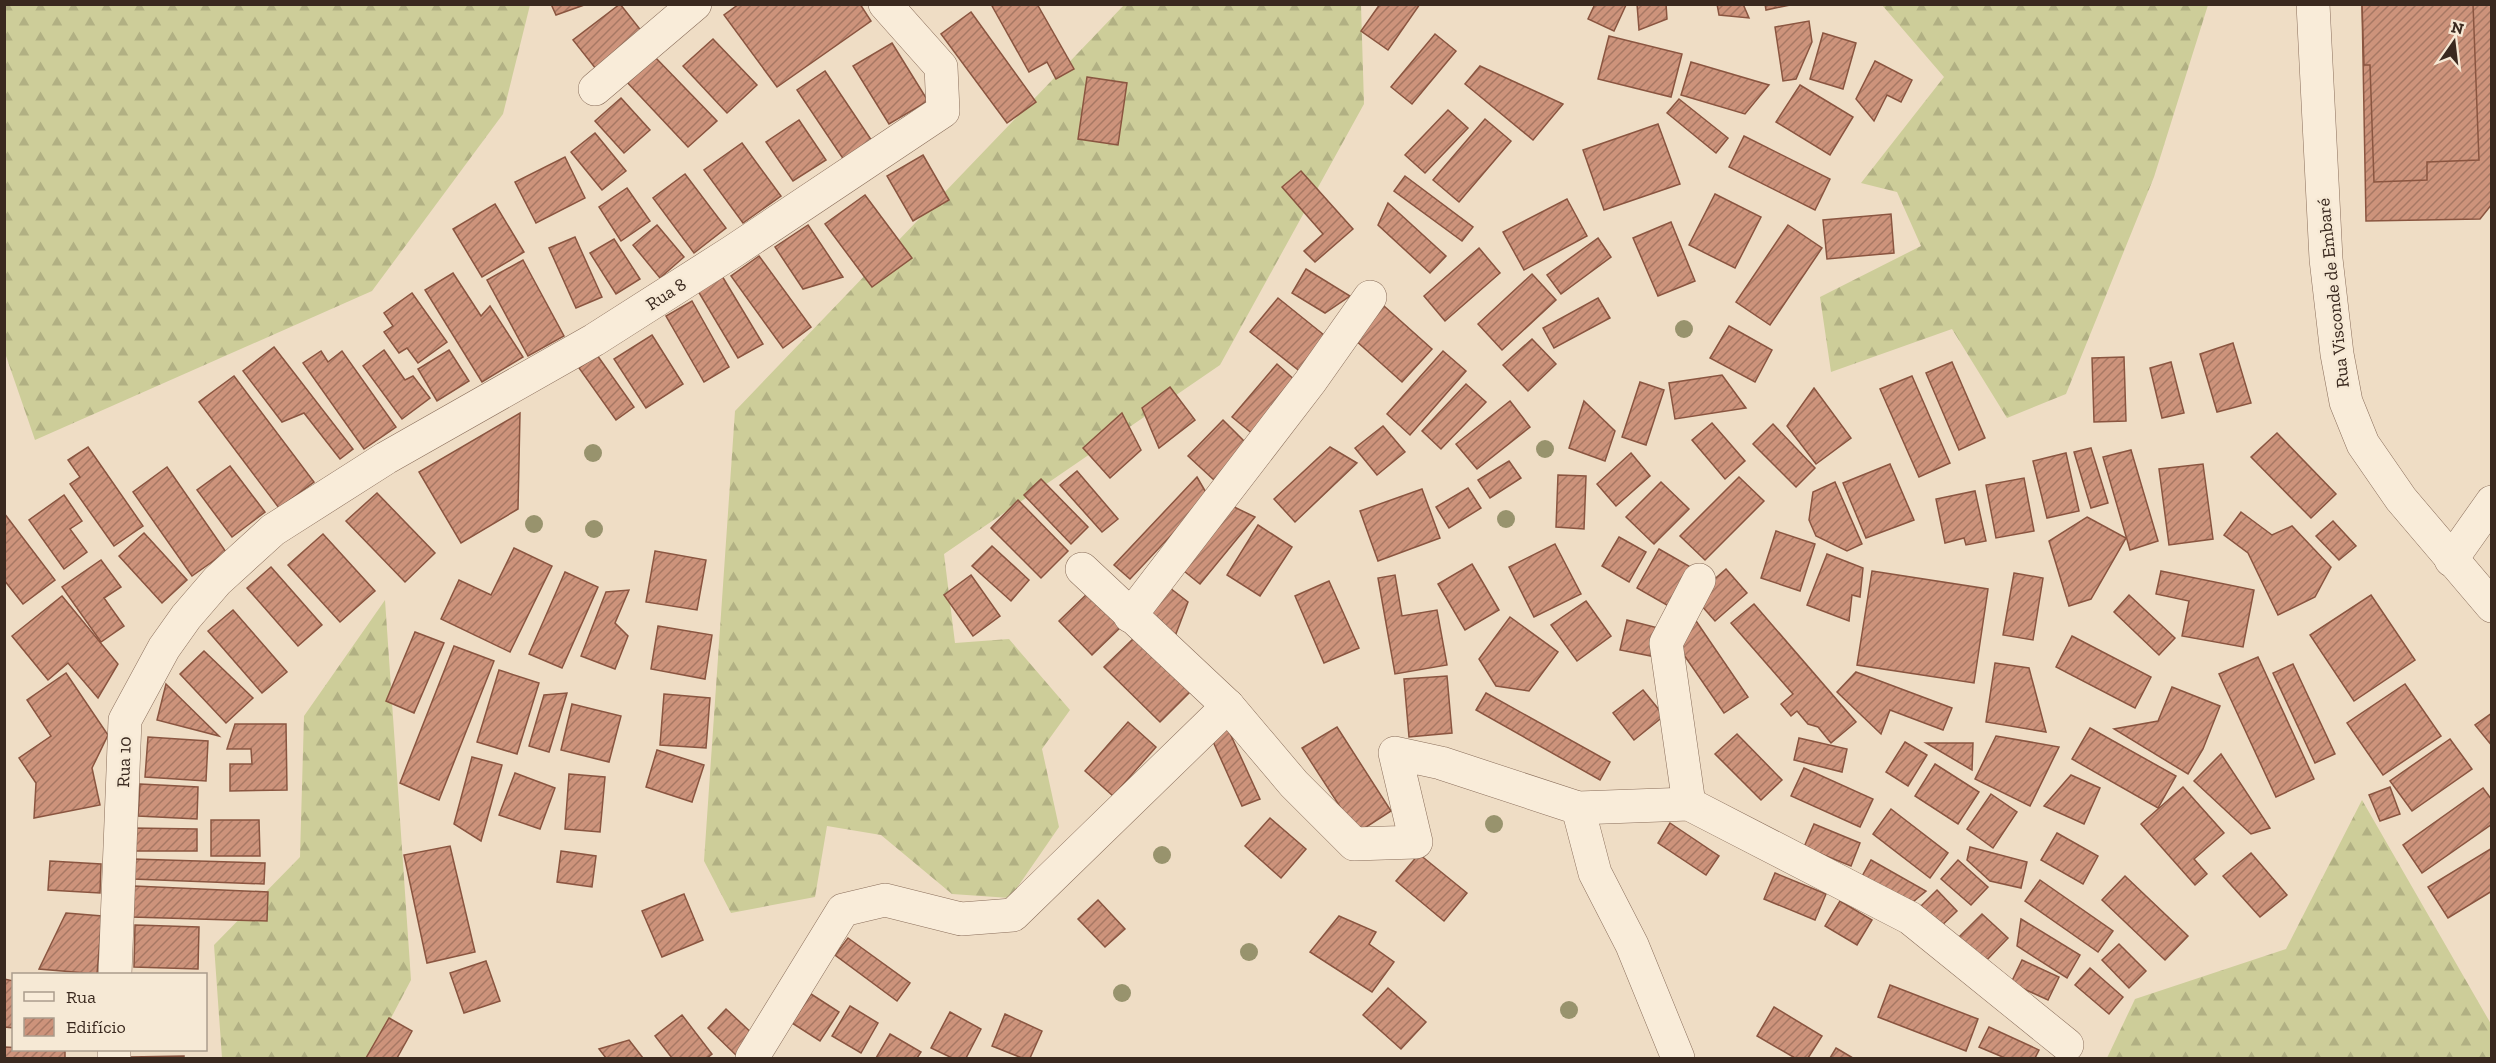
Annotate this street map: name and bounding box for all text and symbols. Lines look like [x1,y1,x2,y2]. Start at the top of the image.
north arrow [2424,12,2484,72]
text: N [2449,17,2466,39]
street label: Rua Visconde de Embaré [2312,197,2354,389]
street label: Rua 8 [642,273,690,315]
street label: Rua 10 [112,736,136,788]
legend [12,973,207,1051]
text: Rua [66,986,96,1008]
text: Edifício [66,1016,126,1038]

